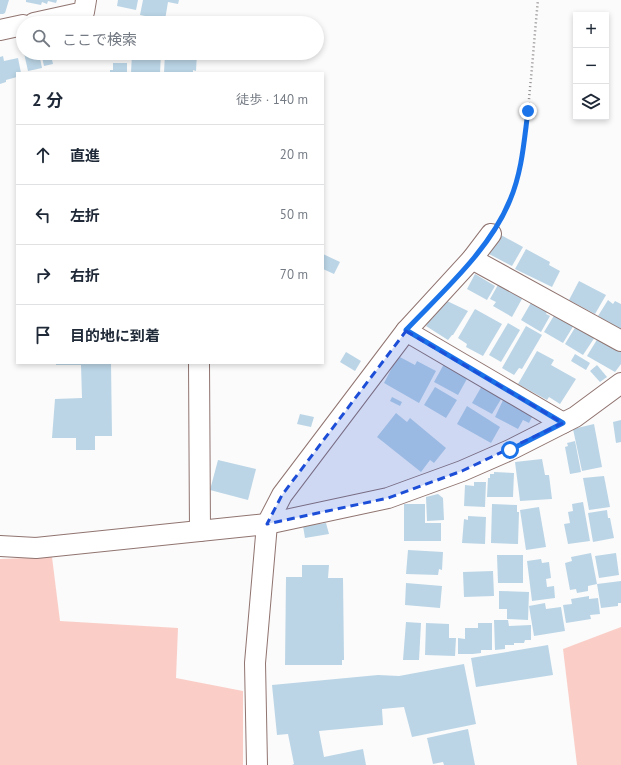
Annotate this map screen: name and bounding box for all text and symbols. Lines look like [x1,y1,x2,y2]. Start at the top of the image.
map controls [573,12,609,120]
button: + [573,12,609,48]
search box [16,16,324,60]
icon: search [30,27,52,49]
text: ここで検索 [62,30,137,49]
button: − [573,48,609,84]
button: layers [573,84,609,120]
text: 2 分 [32,89,63,111]
text: 徒歩 · 140 m [236,91,308,108]
route end [519,102,537,120]
icon: ahead [32,144,54,166]
text: 直進 [70,146,100,165]
text: 20 m [280,146,308,163]
icon: left [32,204,54,226]
text: 左折 [70,206,100,225]
text: 50 m [280,206,308,223]
icon: right [32,264,54,286]
text: 右折 [70,266,100,285]
text: 70 m [280,266,308,283]
icon: arrive [32,324,54,346]
text: 目的地に到着 [70,326,160,345]
route start [501,441,519,459]

